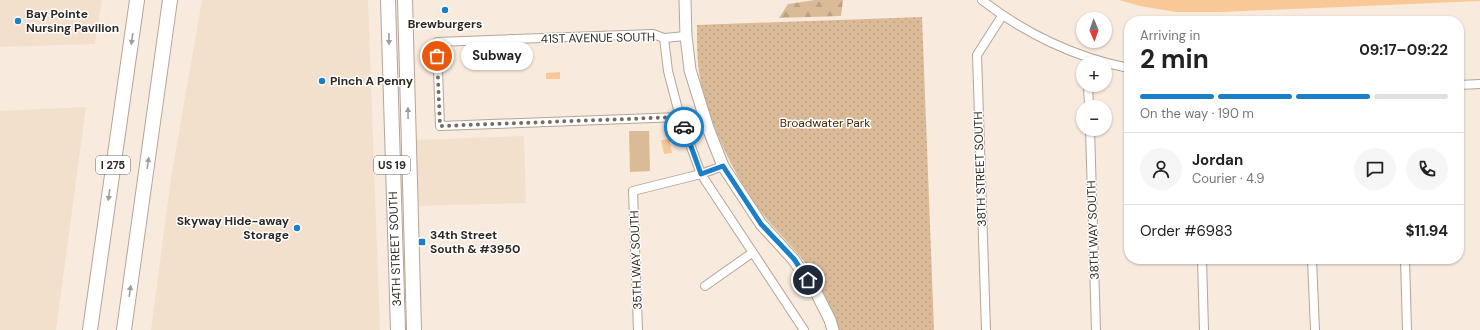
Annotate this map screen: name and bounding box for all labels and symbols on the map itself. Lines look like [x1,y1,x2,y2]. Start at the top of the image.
marker: Brewburgers [440,5,450,15]
place label: Bay Pointe Nursing Pavilion [26,6,119,36]
north arrow [1076,12,1112,48]
marker: Bay Pointe Nursing Pavilion [13,16,23,26]
place label: Brewburgers [408,16,482,32]
street label: 41ST AVENUE SOUTH [541,29,655,47]
one-way arrow [129,33,135,45]
one-way arrow [386,33,392,46]
pin [420,39,454,73]
callout: Subway [461,42,533,70]
place label: Pinch A Penny [330,73,414,89]
marker: Pinch A Penny [317,76,327,86]
one-way arrow [404,107,411,119]
courier [664,107,704,147]
street label: 38TH STREET SOUTH [970,111,990,227]
park label: Broadwater Park [780,115,870,131]
road number: I 275 [96,156,130,174]
road number: US 19 [374,156,410,174]
one-way arrow [145,157,151,169]
street label: 38TH WAY SOUTH [1083,180,1103,280]
one-way arrow [106,189,112,201]
street label: 34TH STREET SOUTH [385,191,405,307]
street label: 35TH WAY SOUTH [626,210,646,310]
place label: Skyway Hide-away Storage [177,213,290,243]
marker: Skyway Hide-away Storage [292,223,302,233]
place label: 34th Street South & #3950 [430,227,520,257]
marker: 34th Street South & #3950 [417,237,427,247]
pin [791,263,825,297]
one-way arrow [127,285,133,297]

